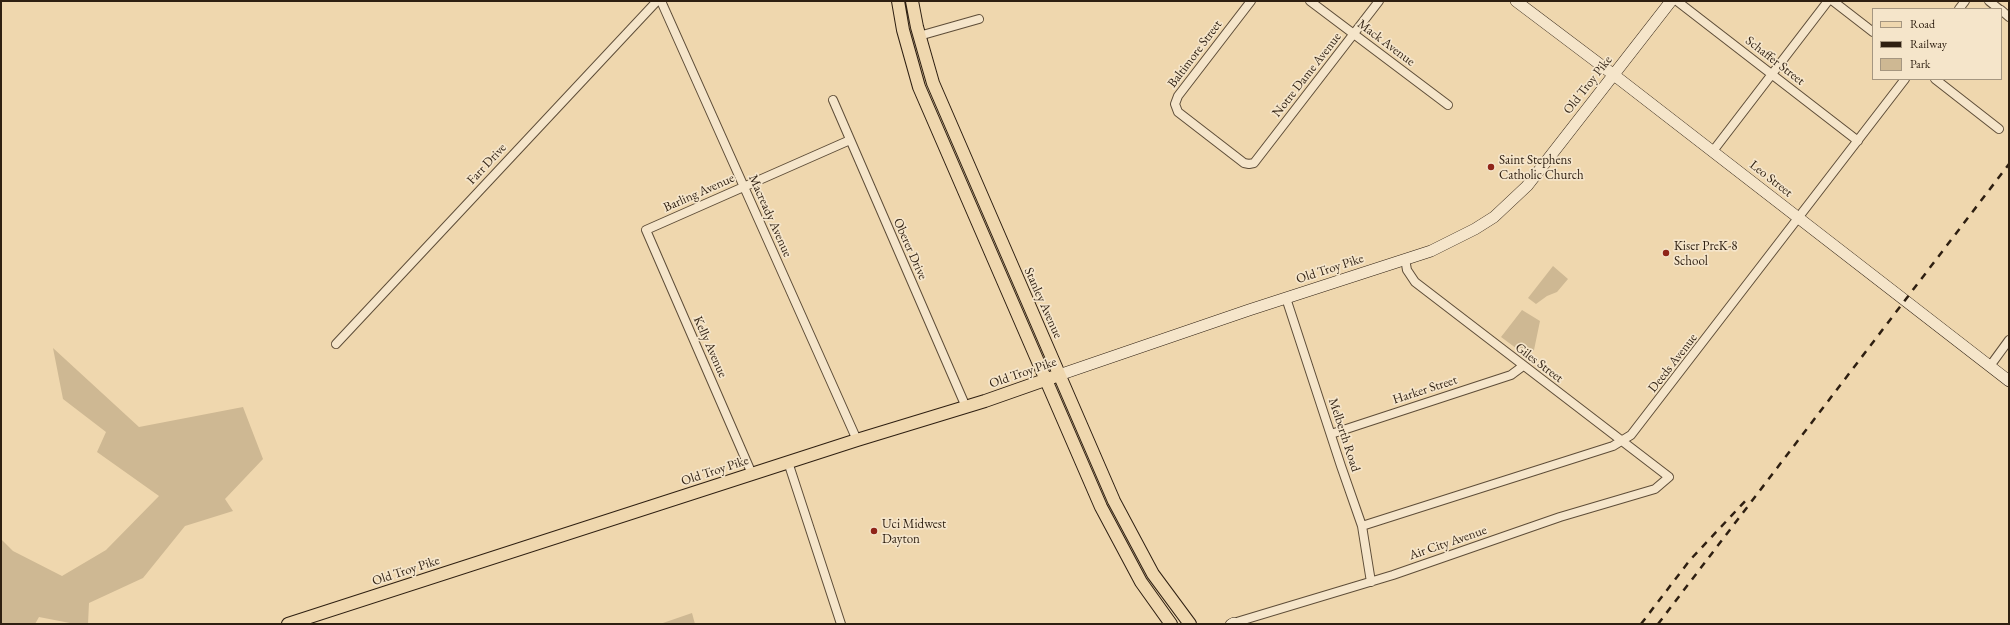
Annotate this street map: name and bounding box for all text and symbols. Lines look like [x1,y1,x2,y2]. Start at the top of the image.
legend [1872,8,2002,80]
street label: Mack Avenue [1354,16,1418,70]
text: Road [1910,16,1935,32]
street label: Baltimore Street [1165,17,1225,91]
street label: Notre Dame Avenue [1269,30,1345,120]
street label: Schaffer Street [1742,33,1808,89]
text: Railway [1910,36,1947,52]
street label: Old Troy Pike [1560,53,1616,117]
text: Park [1910,56,1930,72]
street label: Farr Drive [464,140,510,188]
place label: Saint Stephens Catholic Church [1499,152,1584,183]
street label: Leo Street [1746,157,1796,201]
marker: Saint Stephens Catholic Church [1486,162,1496,172]
street label: Barling Avenue [661,170,737,216]
street label: Macready Avenue [745,172,795,260]
street label: Oberer Drive [889,216,931,282]
place label: Kiser PreK-8 School [1674,238,1737,269]
marker: Kiser PreK-8 School [1661,248,1671,258]
street label: Old Troy Pike [1294,251,1366,287]
street label: Stanley Avenue [1020,265,1066,341]
street label: Kelly Avenue [689,314,731,380]
street label: Deeds Avenue [1645,330,1701,396]
street label: Giles Street [1512,340,1566,386]
street label: Old Troy Pike [987,354,1059,392]
street label: Harker Street [1391,372,1459,408]
street label: Melberth Road [1325,396,1363,474]
street label: Old Troy Pike [679,453,751,489]
place label: Uci Midwest Dayton [882,516,946,547]
street label: Air City Avenue [1407,522,1489,564]
marker: Uci Midwest Dayton [869,526,879,536]
street label: Old Troy Pike [370,553,442,589]

